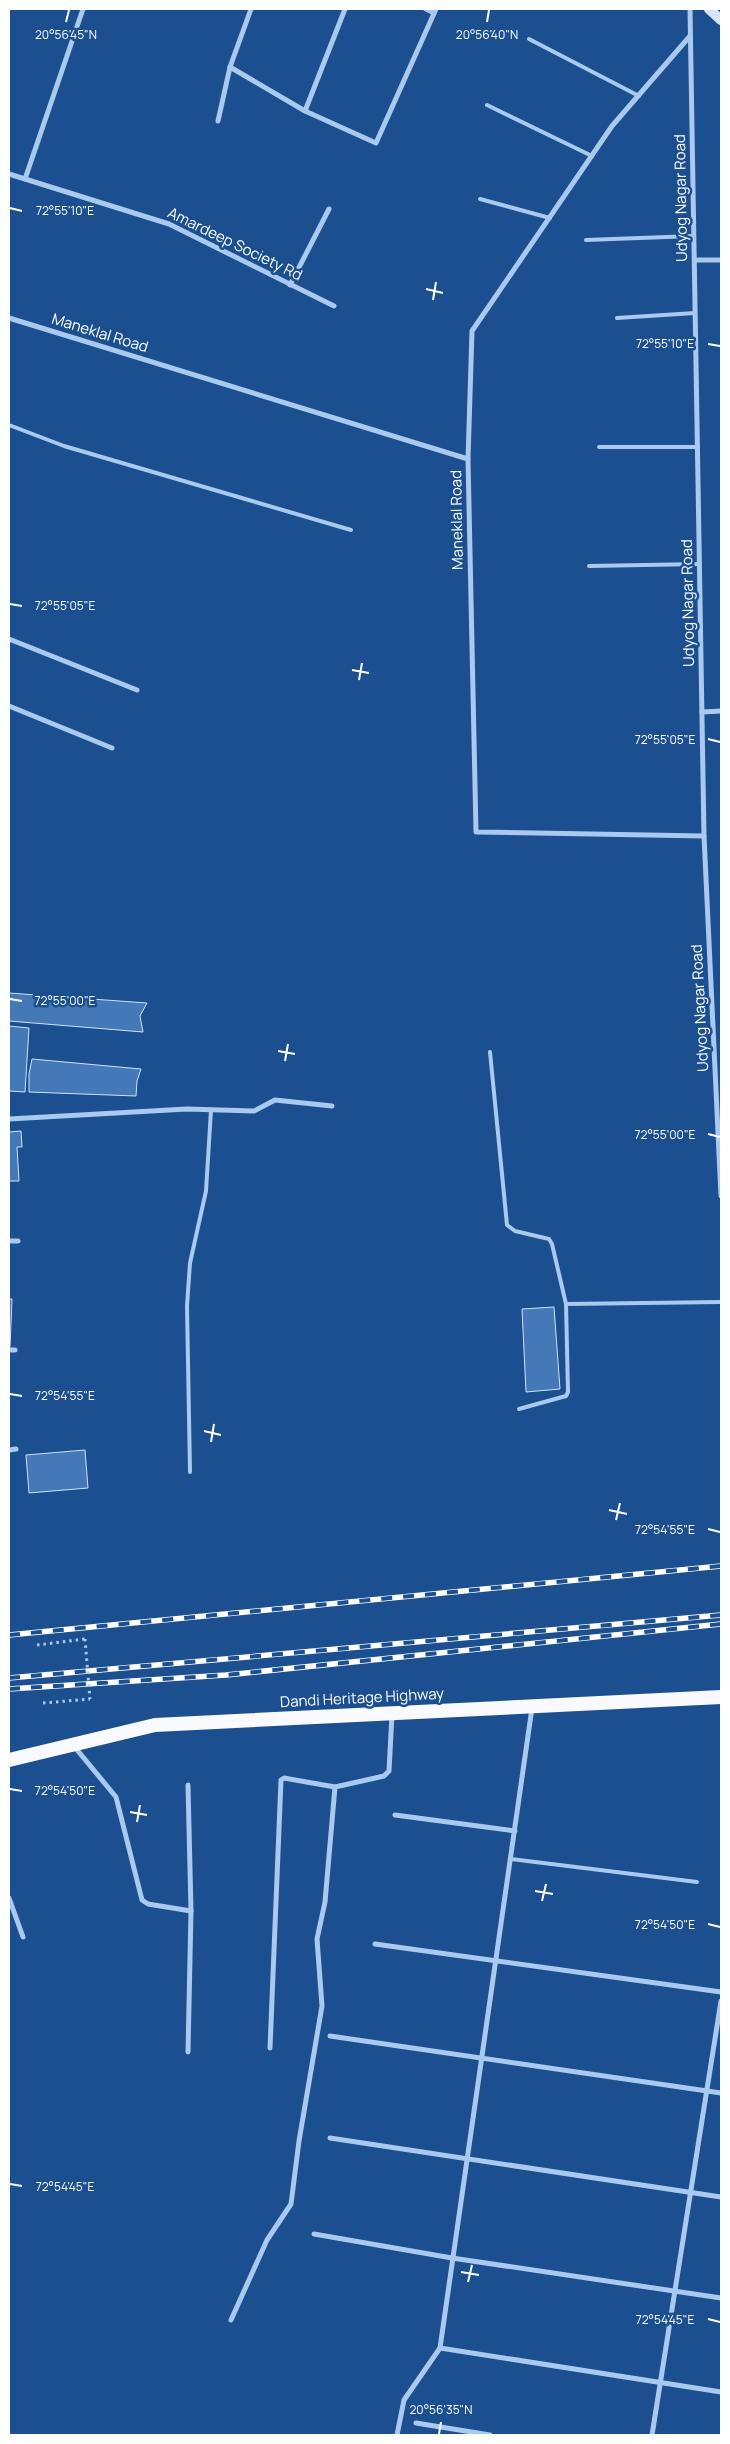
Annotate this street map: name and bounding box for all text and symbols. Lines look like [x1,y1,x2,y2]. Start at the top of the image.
text: 20°56'45"N [35,26,97,43]
text: 20°56'40"N [456,26,518,43]
street label: Udyog Nagar Road [669,134,692,262]
text: 72°55'10"E [36,202,94,219]
street label: Amardeep Society Rd [164,202,306,285]
street label: Maneklal Road [49,308,151,357]
text: 72°55'10"E [636,335,694,352]
street label: Maneklal Road [445,470,468,570]
street label: Udyog Nagar Road [676,539,699,667]
text: 72°55'05"E [35,597,95,614]
text: 72°55'05"E [635,731,695,748]
street label: Udyog Nagar Road [686,944,713,1072]
text: 72°55'00"E [35,992,96,1009]
text: 72°55'00"E [635,1126,696,1143]
text: 72°54'55"E [35,1387,95,1404]
text: 72°54'55"E [635,1521,695,1538]
street label: Dandi Heritage Highway [280,1683,444,1712]
text: 72°54'50"E [35,1782,95,1799]
text: 72°54'50"E [635,1916,695,1933]
text: 72°54'45"E [36,2178,94,2195]
text: 72°54'45"E [636,2311,694,2328]
text: 20°56'35"N [410,2401,472,2418]

